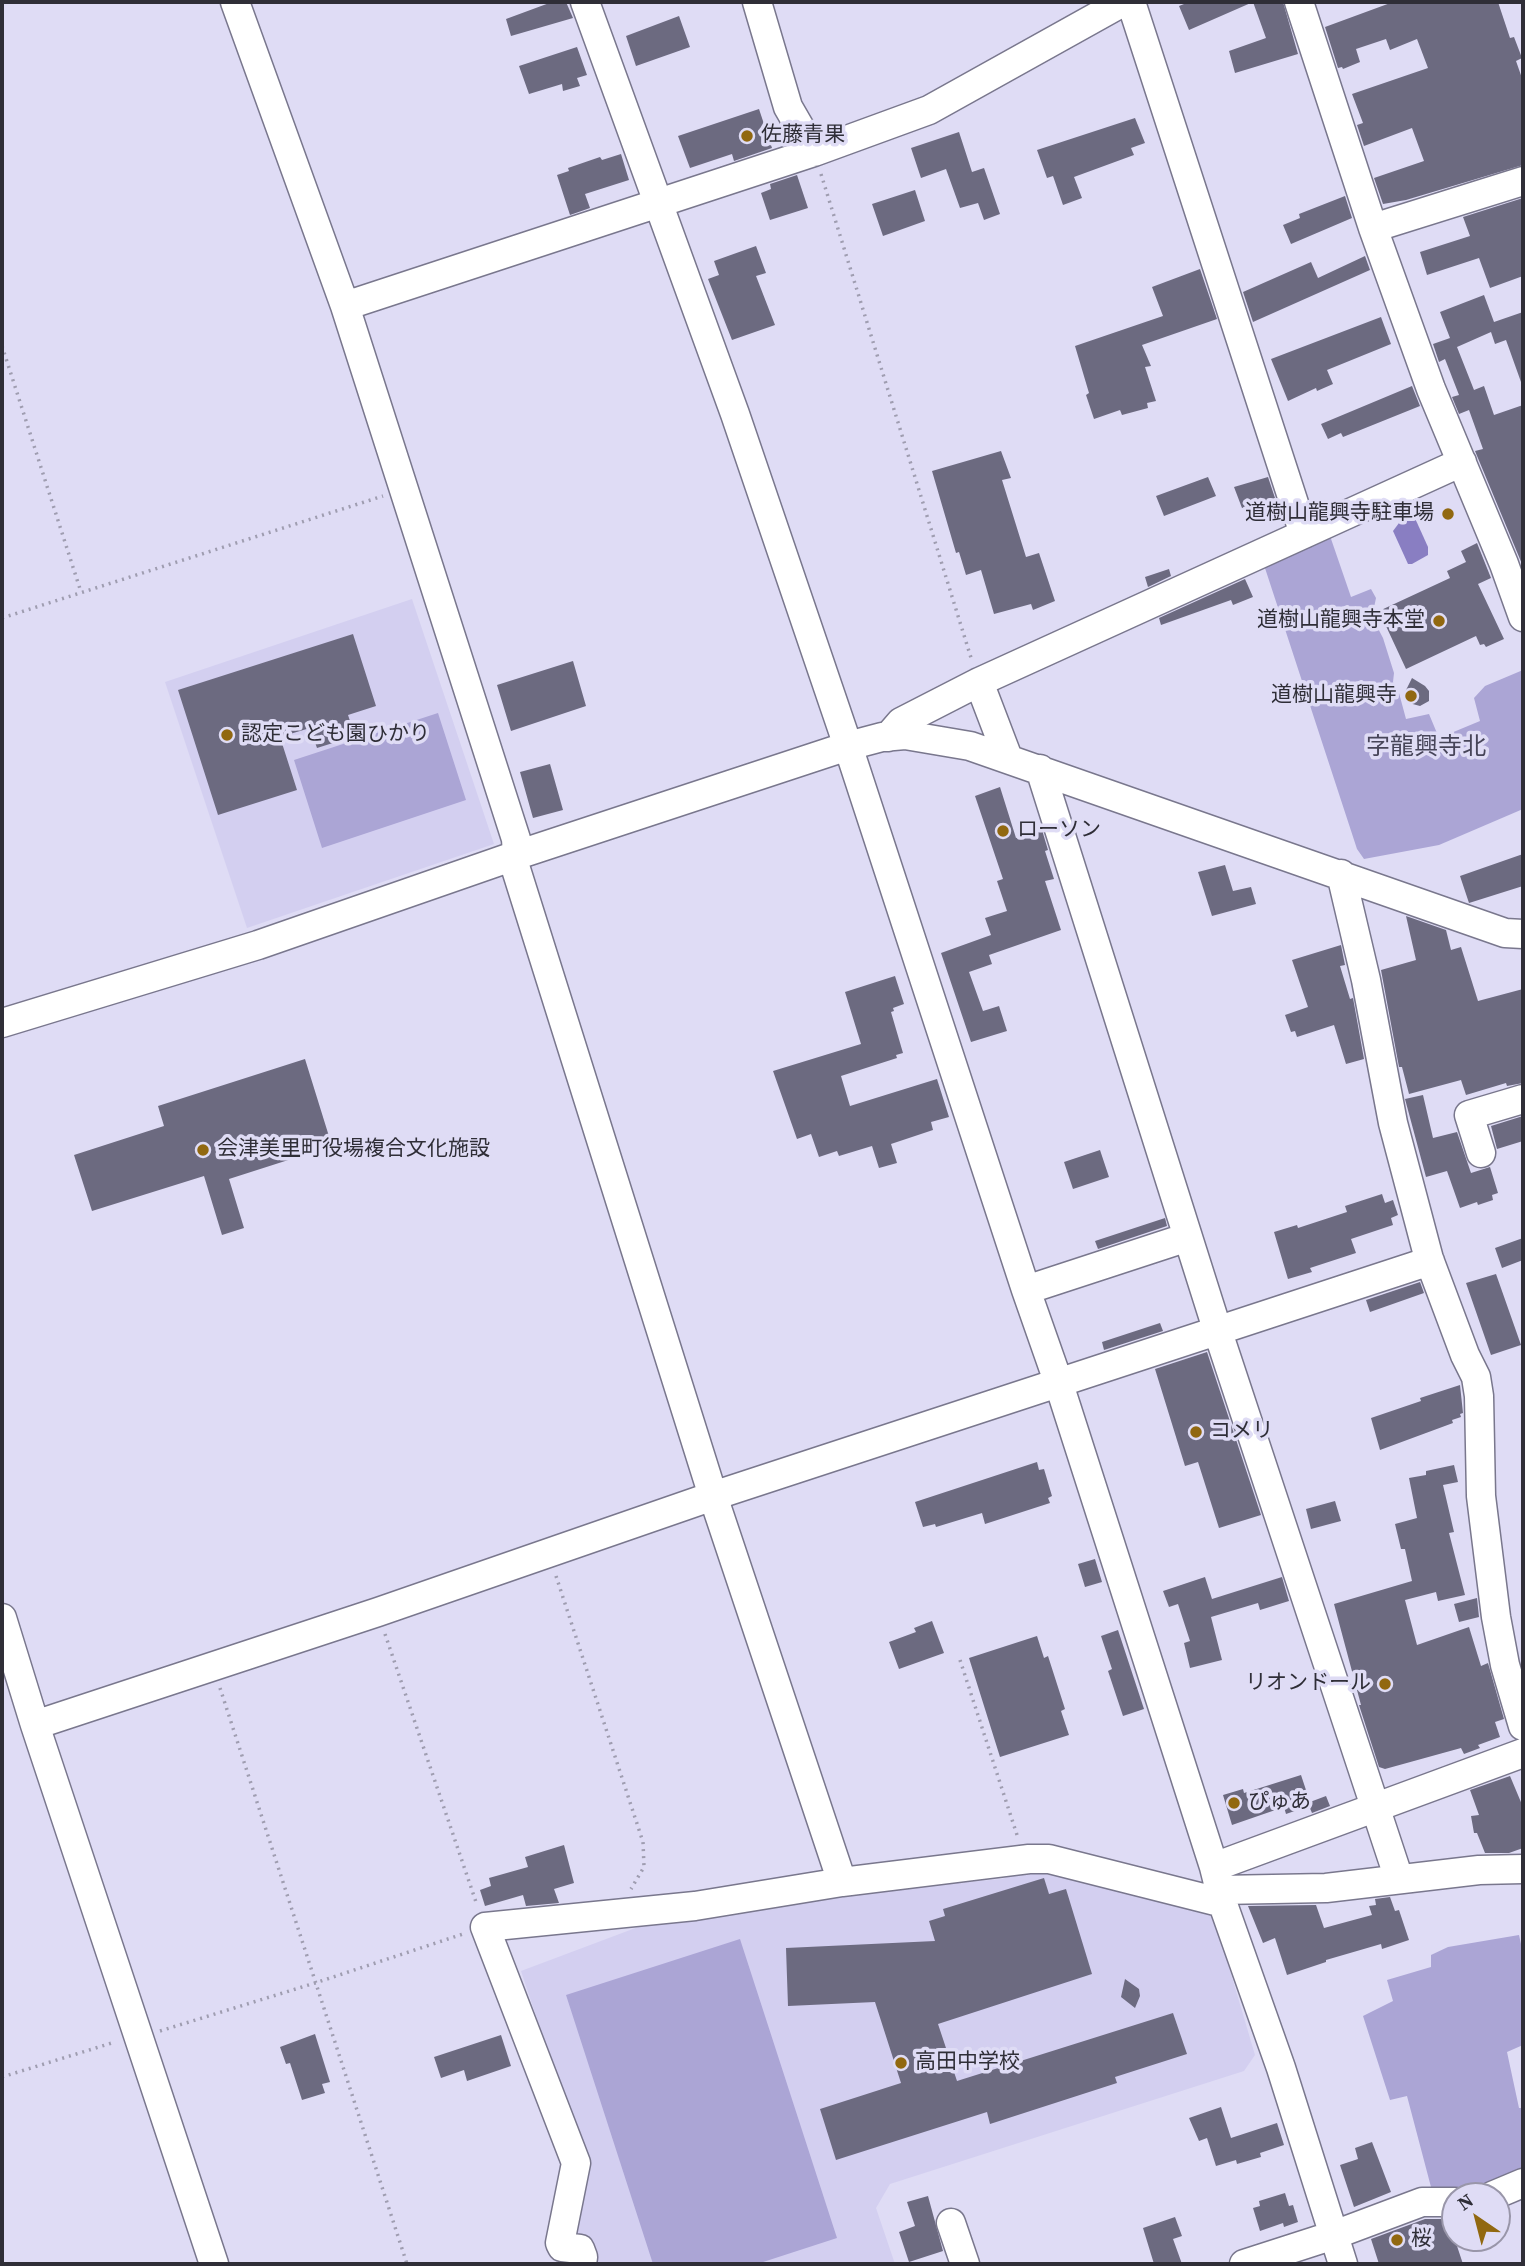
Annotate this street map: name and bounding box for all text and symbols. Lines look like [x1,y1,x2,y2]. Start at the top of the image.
place label: 佐藤青果 [761,123,845,149]
marker: 佐藤青果 [739,128,755,144]
place label: 道樹山龍興寺駐車場 [1245,501,1434,527]
marker: 道樹山龍興寺駐車場 [1440,506,1456,522]
place label: 道樹山龍興寺本堂 [1257,608,1425,634]
marker: 道樹山龍興寺本堂 [1431,613,1447,629]
place label: 道樹山龍興寺 [1271,683,1397,709]
marker: 道樹山龍興寺 [1403,688,1419,704]
place label: 認定こども園ひかり [241,722,430,748]
marker: 認定こども園ひかり [219,727,235,743]
district label: 字龍興寺北 [1366,734,1486,762]
place label: ローソン [1017,818,1101,844]
marker: ローソン [995,823,1011,839]
place label: 会津美里町役場複合文化施設 [217,1137,490,1163]
marker: 会津美里町役場複合文化施設 [195,1142,211,1158]
place label: コメリ [1210,1419,1273,1445]
marker: コメリ [1188,1424,1204,1440]
place label: リオンドール [1245,1671,1371,1697]
marker: リオンドール [1377,1676,1393,1692]
place label: ぴゅあ [1248,1790,1311,1816]
marker: ぴゅあ [1226,1795,1242,1811]
place label: 高田中学校 [915,2050,1020,2076]
marker: 高田中学校 [893,2055,909,2071]
north arrow [1441,2182,1511,2252]
text: N [1452,2187,1478,2216]
place label: 桜 [1411,2227,1432,2253]
marker: 桜 [1389,2232,1405,2248]

